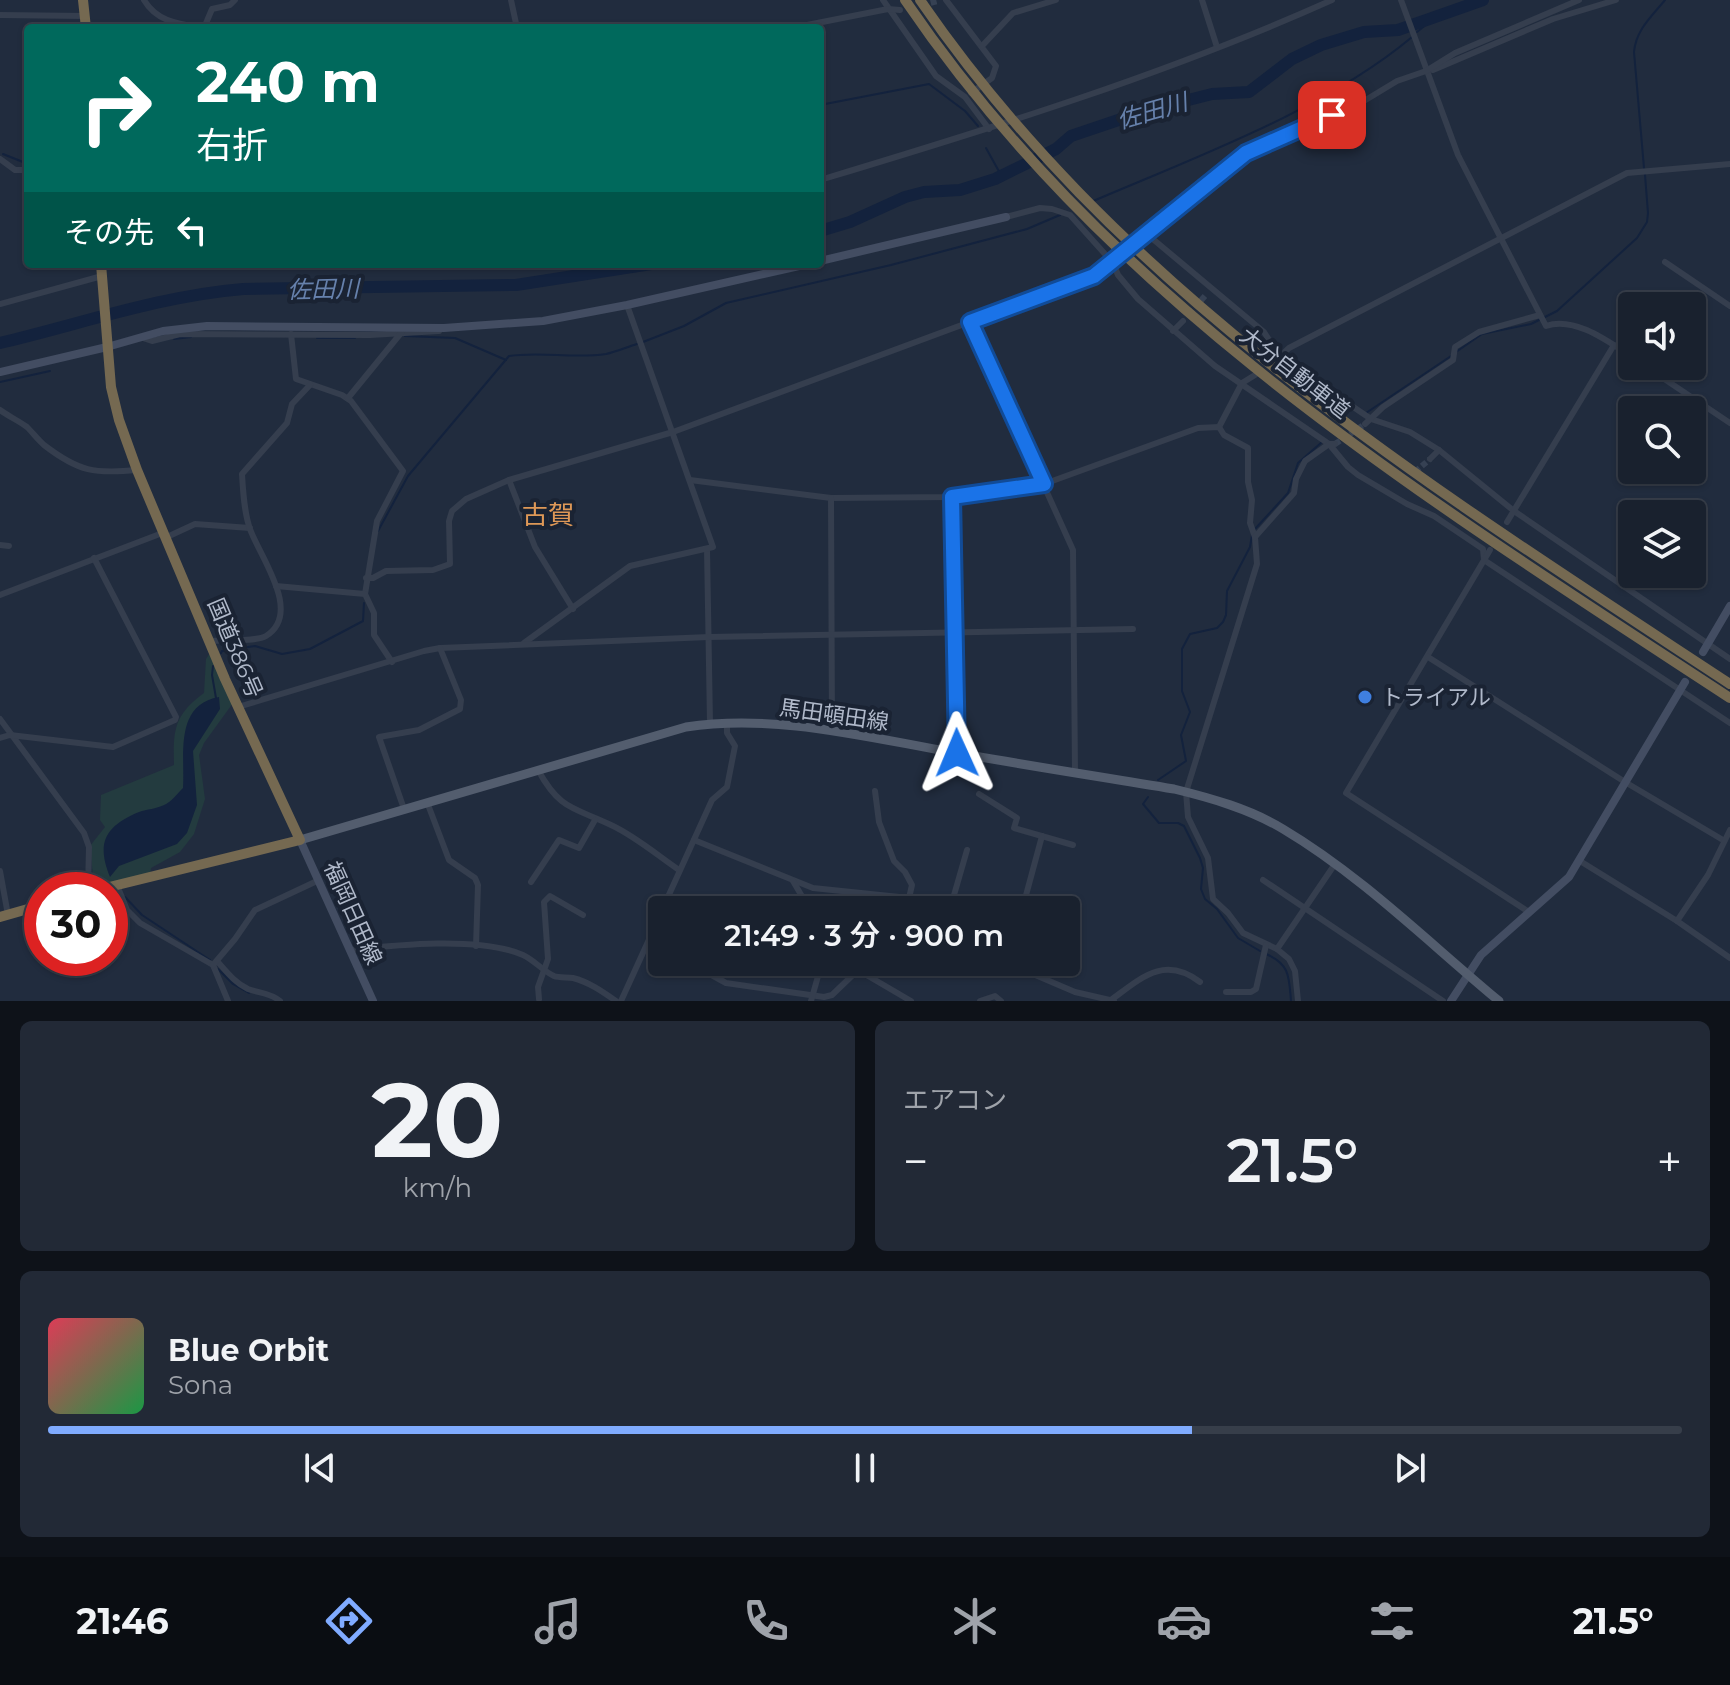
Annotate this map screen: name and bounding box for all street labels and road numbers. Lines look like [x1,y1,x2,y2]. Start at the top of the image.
street label: 大分自動車道 [1235,322,1355,424]
street label: 国道386号 [202,594,268,702]
street label: 馬田頓田線 [778,694,890,736]
street label: 福岡日田線 [318,857,388,969]

